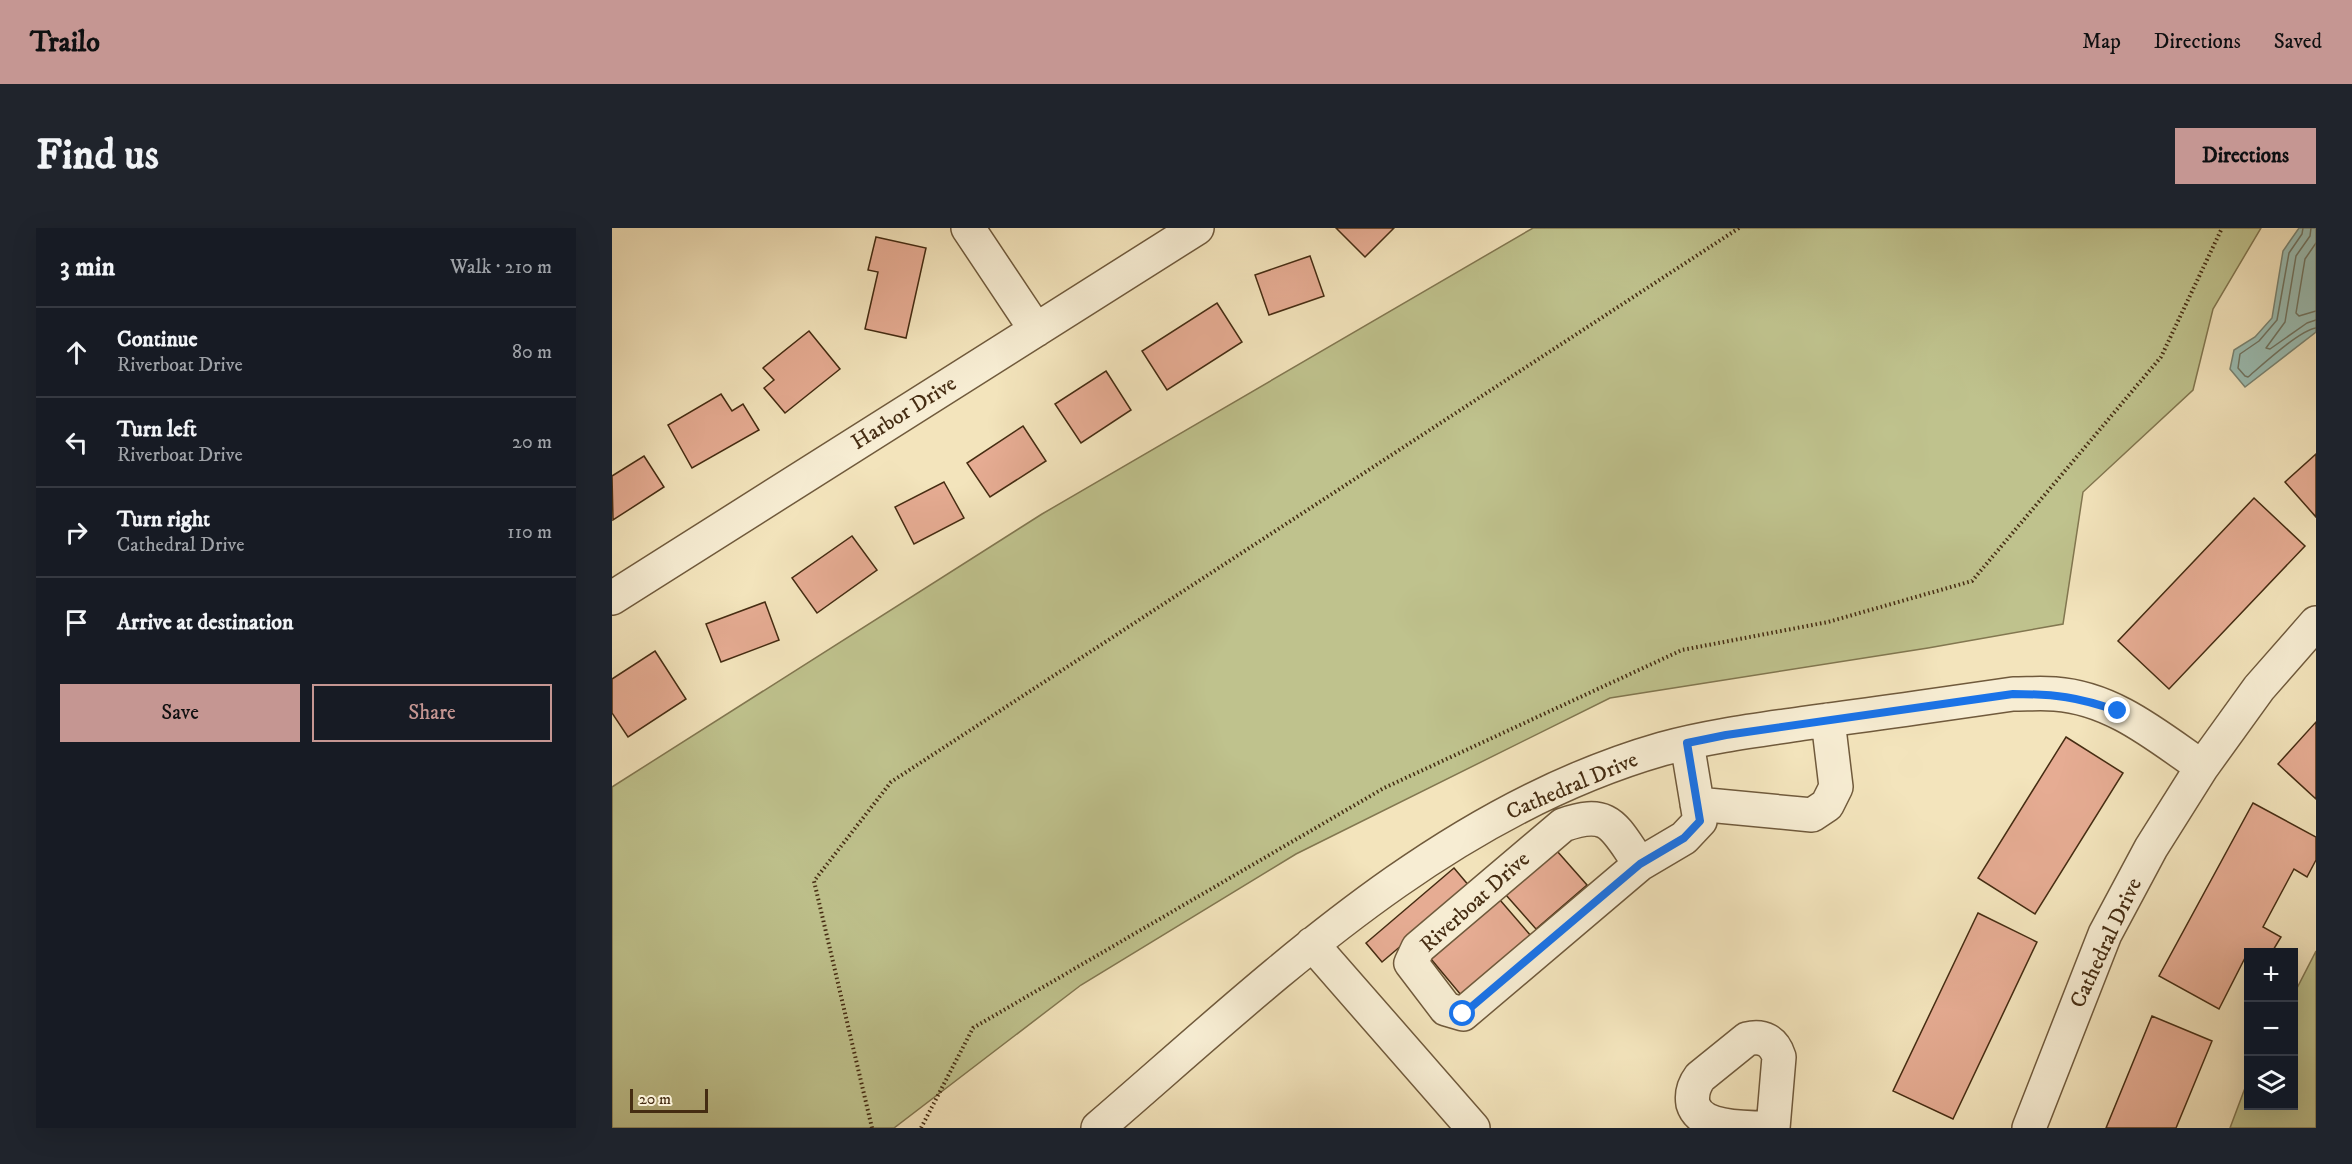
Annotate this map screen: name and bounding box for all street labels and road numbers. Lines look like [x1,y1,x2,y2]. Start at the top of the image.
street label: Harbor Drive [846,370,962,456]
street label: Cathedral Drive [1502,746,1642,826]
street label: Riverboat Drive [1415,846,1535,958]
street label: Cathedral Drive [2064,874,2148,1012]

